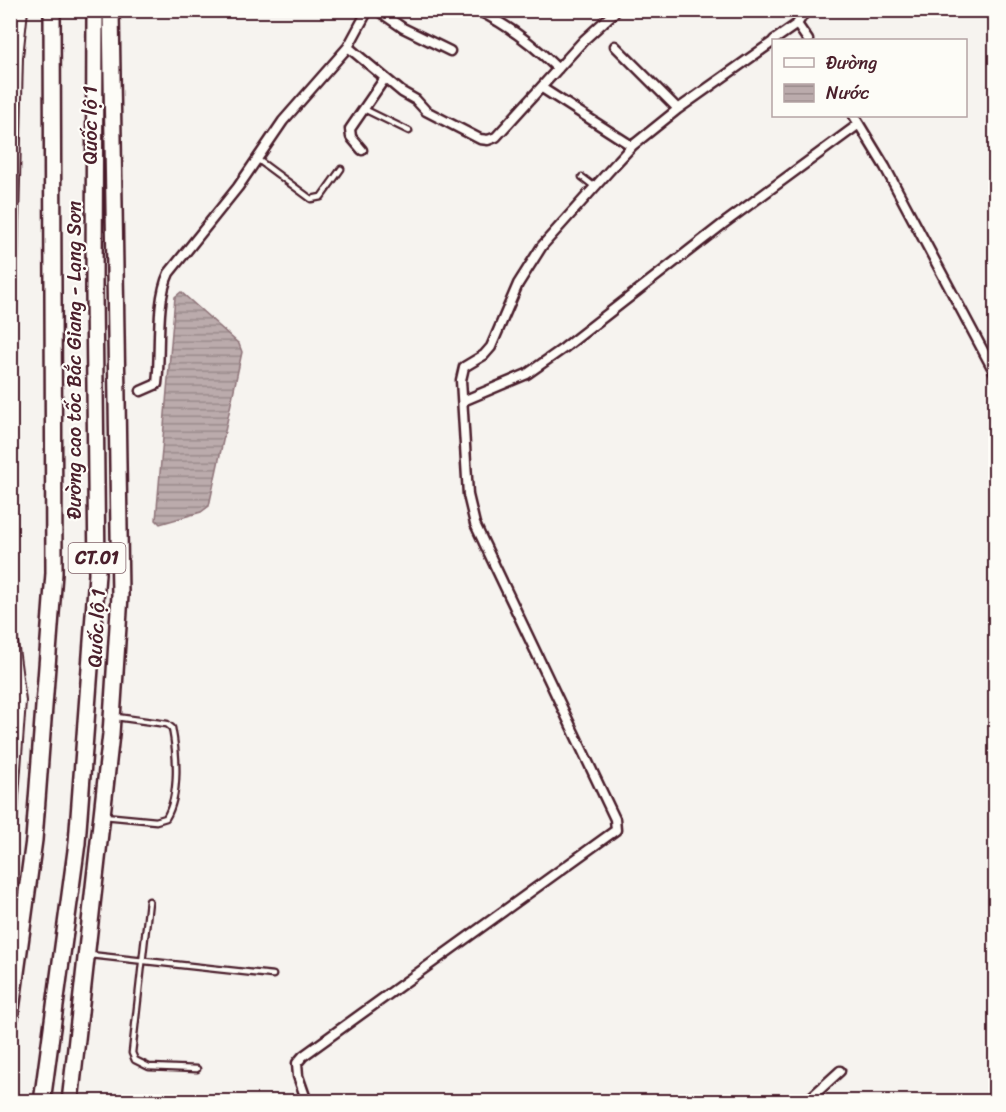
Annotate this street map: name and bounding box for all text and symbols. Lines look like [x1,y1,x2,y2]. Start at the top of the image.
legend [772,39,967,117]
text: Đường [826,47,877,79]
text: Nước [826,77,869,109]
street label: Quốc lộ 1 [73,86,108,164]
street label: Đường cao tốc Bắc Giang - Lạng Sơn [57,200,92,519]
road number: CT.01 [68,543,126,573]
street label: Quốc lộ 1 [77,588,116,668]

